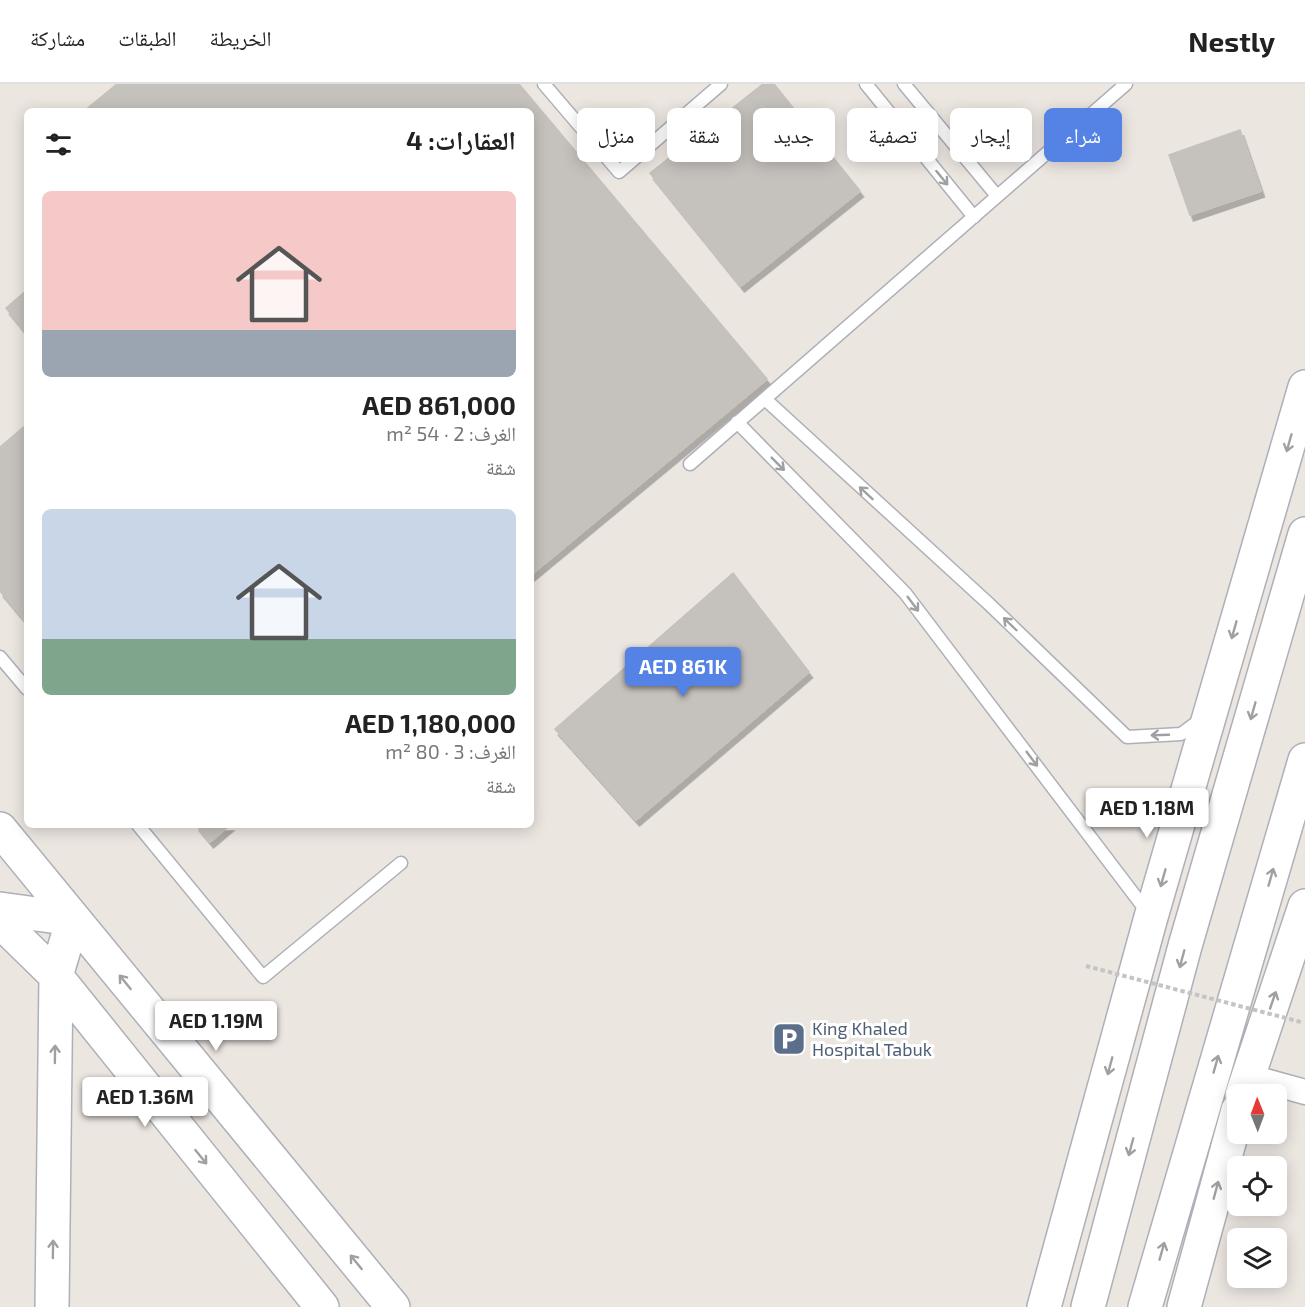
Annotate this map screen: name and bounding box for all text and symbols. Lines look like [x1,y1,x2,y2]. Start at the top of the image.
text: Nestly [1188,24,1275,58]
text: مشاركة [30,25,85,50]
text: الطبقات [118,25,177,50]
text: الخريطة [210,25,271,50]
chip: منزل [577,108,655,162]
chip: شقة [667,108,741,162]
chip: جديد [753,108,835,162]
chip: تصفية [847,108,938,162]
chip: إيجار [950,108,1032,162]
chip: شراء [1044,108,1122,162]
text: العقارات: 4 [406,124,516,155]
icon: filters [42,128,75,161]
one-way arrow [936,170,949,186]
icon: home [225,230,333,338]
text: AED 861,000 [362,389,516,420]
text: الغرف: 2 · 54 m² [386,421,516,445]
one-way arrow [1283,433,1294,452]
text: شقة [486,455,516,479]
one-way arrow [771,457,785,472]
one-way arrow [859,486,874,500]
icon: home [225,548,333,656]
one-way arrow [907,596,920,612]
one-way arrow [1002,617,1017,632]
one-way arrow [1228,620,1239,639]
pin: AED 861K [621,647,745,698]
text: AED 861K [639,654,727,678]
one-way arrow [1247,702,1259,721]
text: AED 1,180,000 [345,707,516,738]
one-way arrow [1150,730,1170,741]
text: الغرف: 3 · 80 m² [385,739,516,763]
one-way arrow [1025,751,1038,767]
text: شقة [486,773,516,797]
pin: AED 1.18M [1078,788,1216,839]
text: AED 1.18M [1100,795,1194,819]
one-way arrow [1266,867,1277,886]
one-way arrow [1157,868,1168,887]
one-way arrow [1175,949,1187,968]
one-way arrow [119,974,132,990]
one-way arrow [1269,991,1280,1010]
pin: AED 1.19M [147,1001,285,1052]
text: AED 1.19M [169,1008,263,1032]
place label: King Khaled Hospital Tabuk [812,1017,932,1060]
parking icon: King Khaled Hospital Tabuk [771,1021,807,1057]
one-way arrow [49,1044,61,1064]
one-way arrow [1211,1055,1223,1074]
one-way arrow [1104,1056,1115,1075]
pin: AED 1.36M [76,1077,214,1128]
text: AED 1.36M [96,1084,194,1108]
north arrow [1227,1084,1287,1144]
map controls [1227,1084,1287,1288]
one-way arrow [1124,1138,1136,1157]
one-way arrow [195,1149,208,1165]
button: locate [1227,1156,1287,1216]
one-way arrow [1211,1180,1222,1199]
button: layers [1227,1228,1287,1288]
one-way arrow [47,1239,58,1259]
one-way arrow [1157,1242,1168,1261]
one-way arrow [349,1254,362,1270]

